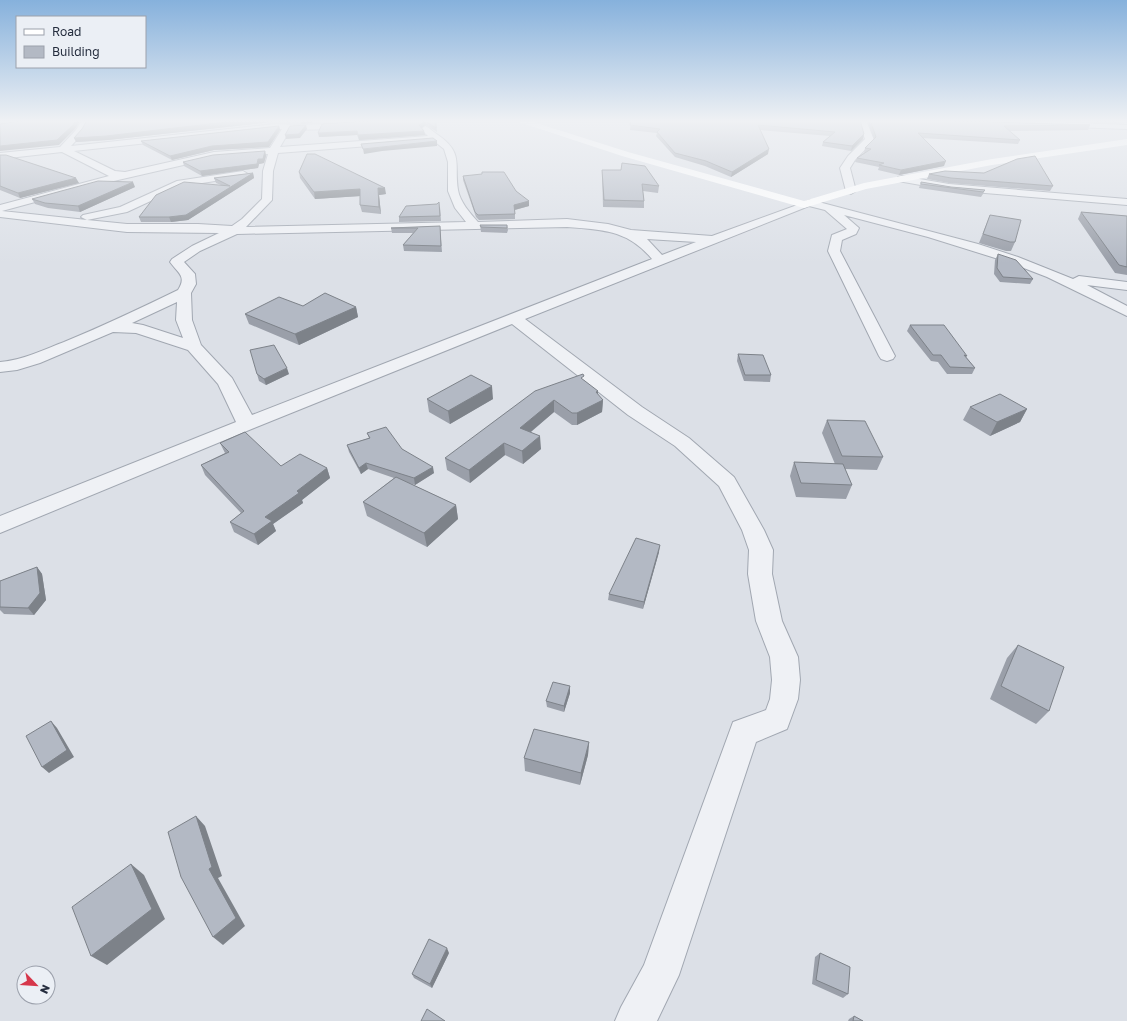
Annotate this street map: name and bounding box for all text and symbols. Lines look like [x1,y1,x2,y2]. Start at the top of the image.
legend [16,16,146,68]
text: Road [52,24,81,39]
text: Building [52,44,100,59]
north arrow [16,965,56,1005]
text: N [38,983,53,996]

